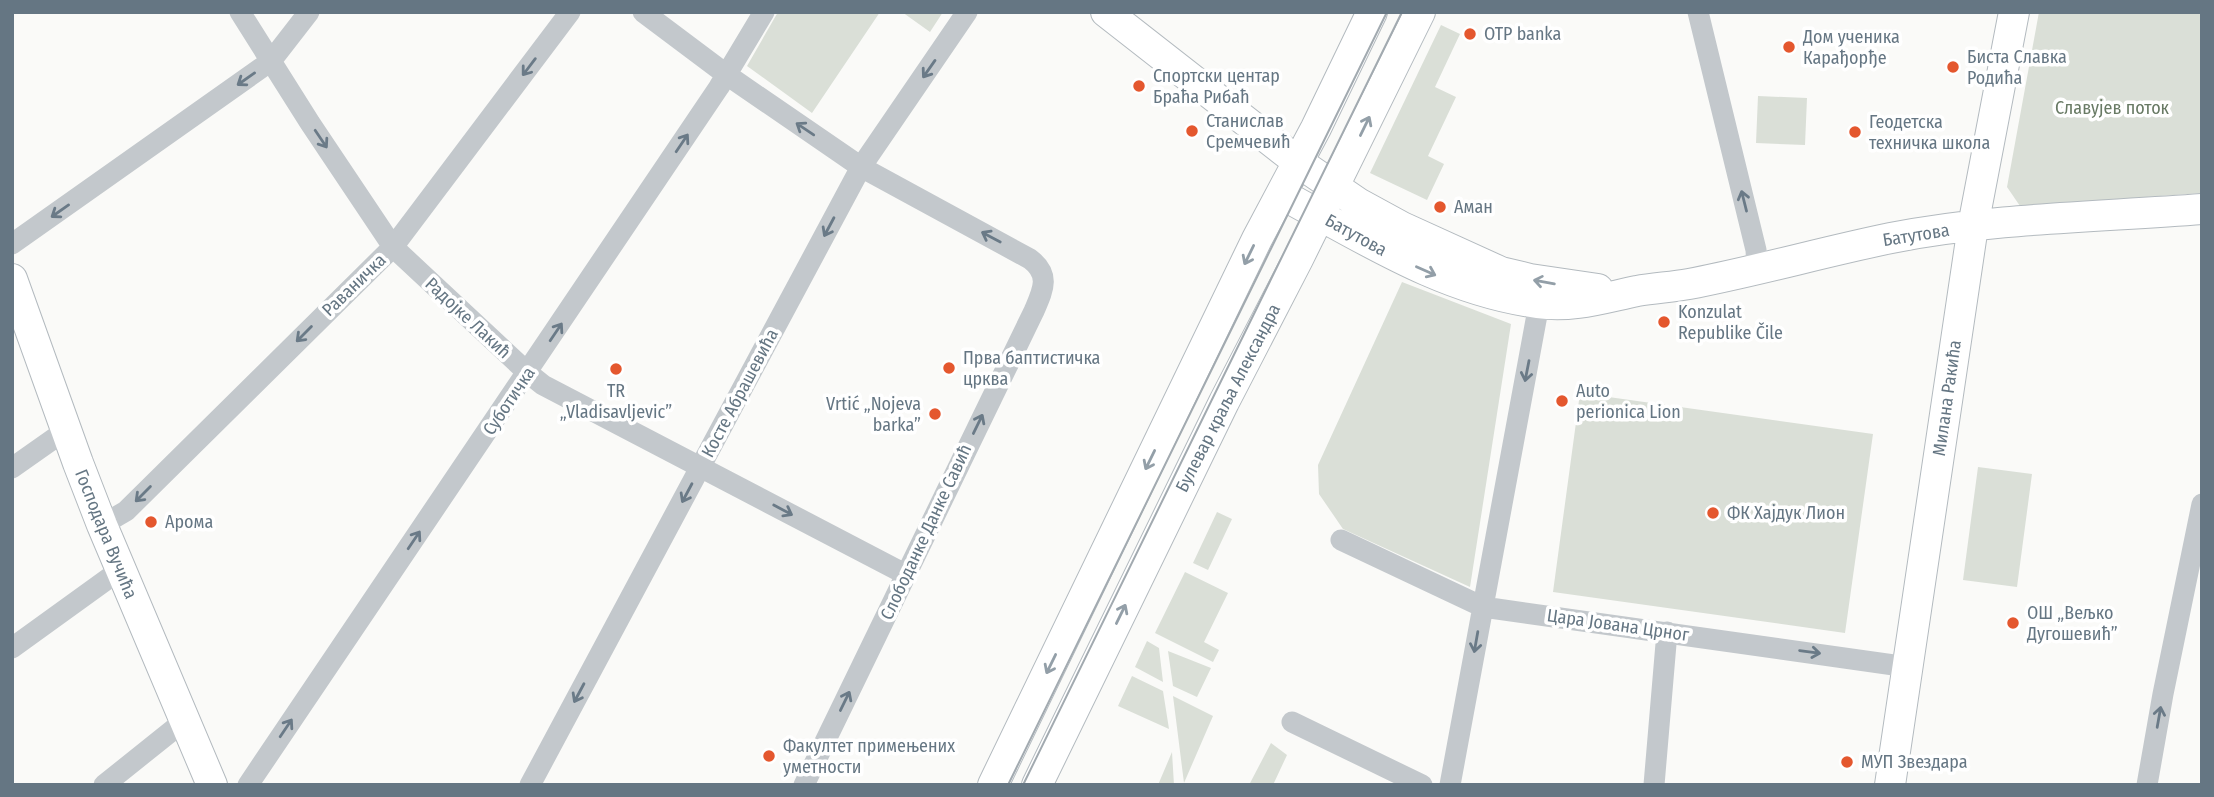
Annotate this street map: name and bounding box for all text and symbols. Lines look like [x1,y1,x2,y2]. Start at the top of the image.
place label: OTP banka [1484,23,1561,45]
marker: OTP banka [1462,26,1478,42]
place label: Дом ученика Карађорђе [1802,26,1900,69]
marker: Дом ученика Карађорђе [1781,39,1797,55]
place label: Биста Славка Родића [1967,46,2067,89]
one-way arrow [522,57,536,76]
one-way arrow [922,59,936,78]
marker: Биста Славка Родића [1945,59,1961,75]
place label: Спортски центар Браћа Рибаћ [1153,65,1280,108]
one-way arrow [237,72,256,86]
marker: Спортски центар Браћа Рибаћ [1131,78,1147,94]
park label: Славујев поток [2055,97,2170,119]
place label: Станислав Сремчевић [1206,110,1290,153]
place label: Геодетска техничка школа [1869,111,1991,154]
one-way arrow [1358,116,1372,137]
one-way arrow [796,122,815,136]
marker: Станислав Сремчевић [1184,123,1200,139]
marker: Геодетска техничка школа [1847,124,1863,140]
one-way arrow [314,129,328,148]
one-way arrow [676,133,690,153]
one-way arrow [1736,190,1750,213]
place label: Аман [1454,196,1493,218]
marker: Аман [1432,199,1448,215]
one-way arrow [51,204,70,218]
street label: Батутова [1321,209,1391,261]
one-way arrow [822,216,835,237]
street label: Батутова [1881,219,1951,251]
one-way arrow [981,230,1001,244]
one-way arrow [1242,244,1256,265]
street label: Раваничка [318,249,391,321]
one-way arrow [1415,265,1437,278]
street label: Радојке Лакић [421,273,515,363]
one-way arrow [1533,275,1556,288]
street label: Булевар краља Александра [1171,300,1285,496]
place label: Konzulat Republike Čile [1678,301,1783,344]
marker: Konzulat Republike Čile [1656,314,1672,330]
one-way arrow [549,322,563,342]
one-way arrow [296,325,313,342]
street label: Косте Абрашевића [697,325,783,461]
street label: Милана Ракића [1928,338,1966,457]
place label: Прва баптистичка црква [963,347,1101,390]
one-way arrow [1519,359,1533,382]
marker: Прва баптистичка црква [941,360,957,376]
marker: TR „Vladisavljevic” [608,361,624,377]
street label: Суботичка [478,363,540,439]
place label: TR „Vladisavljevic” [560,380,672,423]
place label: Auto perionica Lion [1576,380,1681,423]
place label: Vrtić „Nojeva barka” [826,393,921,436]
marker: Auto perionica Lion [1554,393,1570,409]
marker: Vrtić „Nojeva barka” [927,406,943,422]
one-way arrow [971,414,985,435]
street label: Слободанке Данке Савић [876,441,976,623]
one-way arrow [1143,449,1157,470]
street label: Господара Вучића [70,466,142,602]
one-way arrow [680,482,694,502]
one-way arrow [134,485,151,502]
place label: ФК Хајдук Лион [1727,502,1845,524]
one-way arrow [772,504,793,517]
marker: ФК Хајдук Лион [1705,505,1721,521]
place label: Арома [165,511,213,533]
marker: Арома [143,514,159,530]
one-way arrow [407,531,421,550]
place label: ОШ „Вељко Дугошевић” [2026,602,2118,645]
one-way arrow [1115,604,1129,625]
street label: Цара Јована Црног [1546,604,1691,646]
marker: ОШ „Вељко Дугошевић” [2005,615,2021,631]
one-way arrow [1469,631,1482,653]
one-way arrow [1798,646,1821,659]
one-way arrow [1044,653,1057,674]
one-way arrow [572,682,585,703]
one-way arrow [838,691,852,712]
one-way arrow [2153,707,2166,729]
one-way arrow [279,719,293,738]
place label: Факултет примењених уметности [783,735,955,778]
marker: Факултет примењених уметности [761,748,777,764]
place label: МУП Звездара [1861,751,1968,773]
marker: МУП Звездара [1839,754,1855,770]

